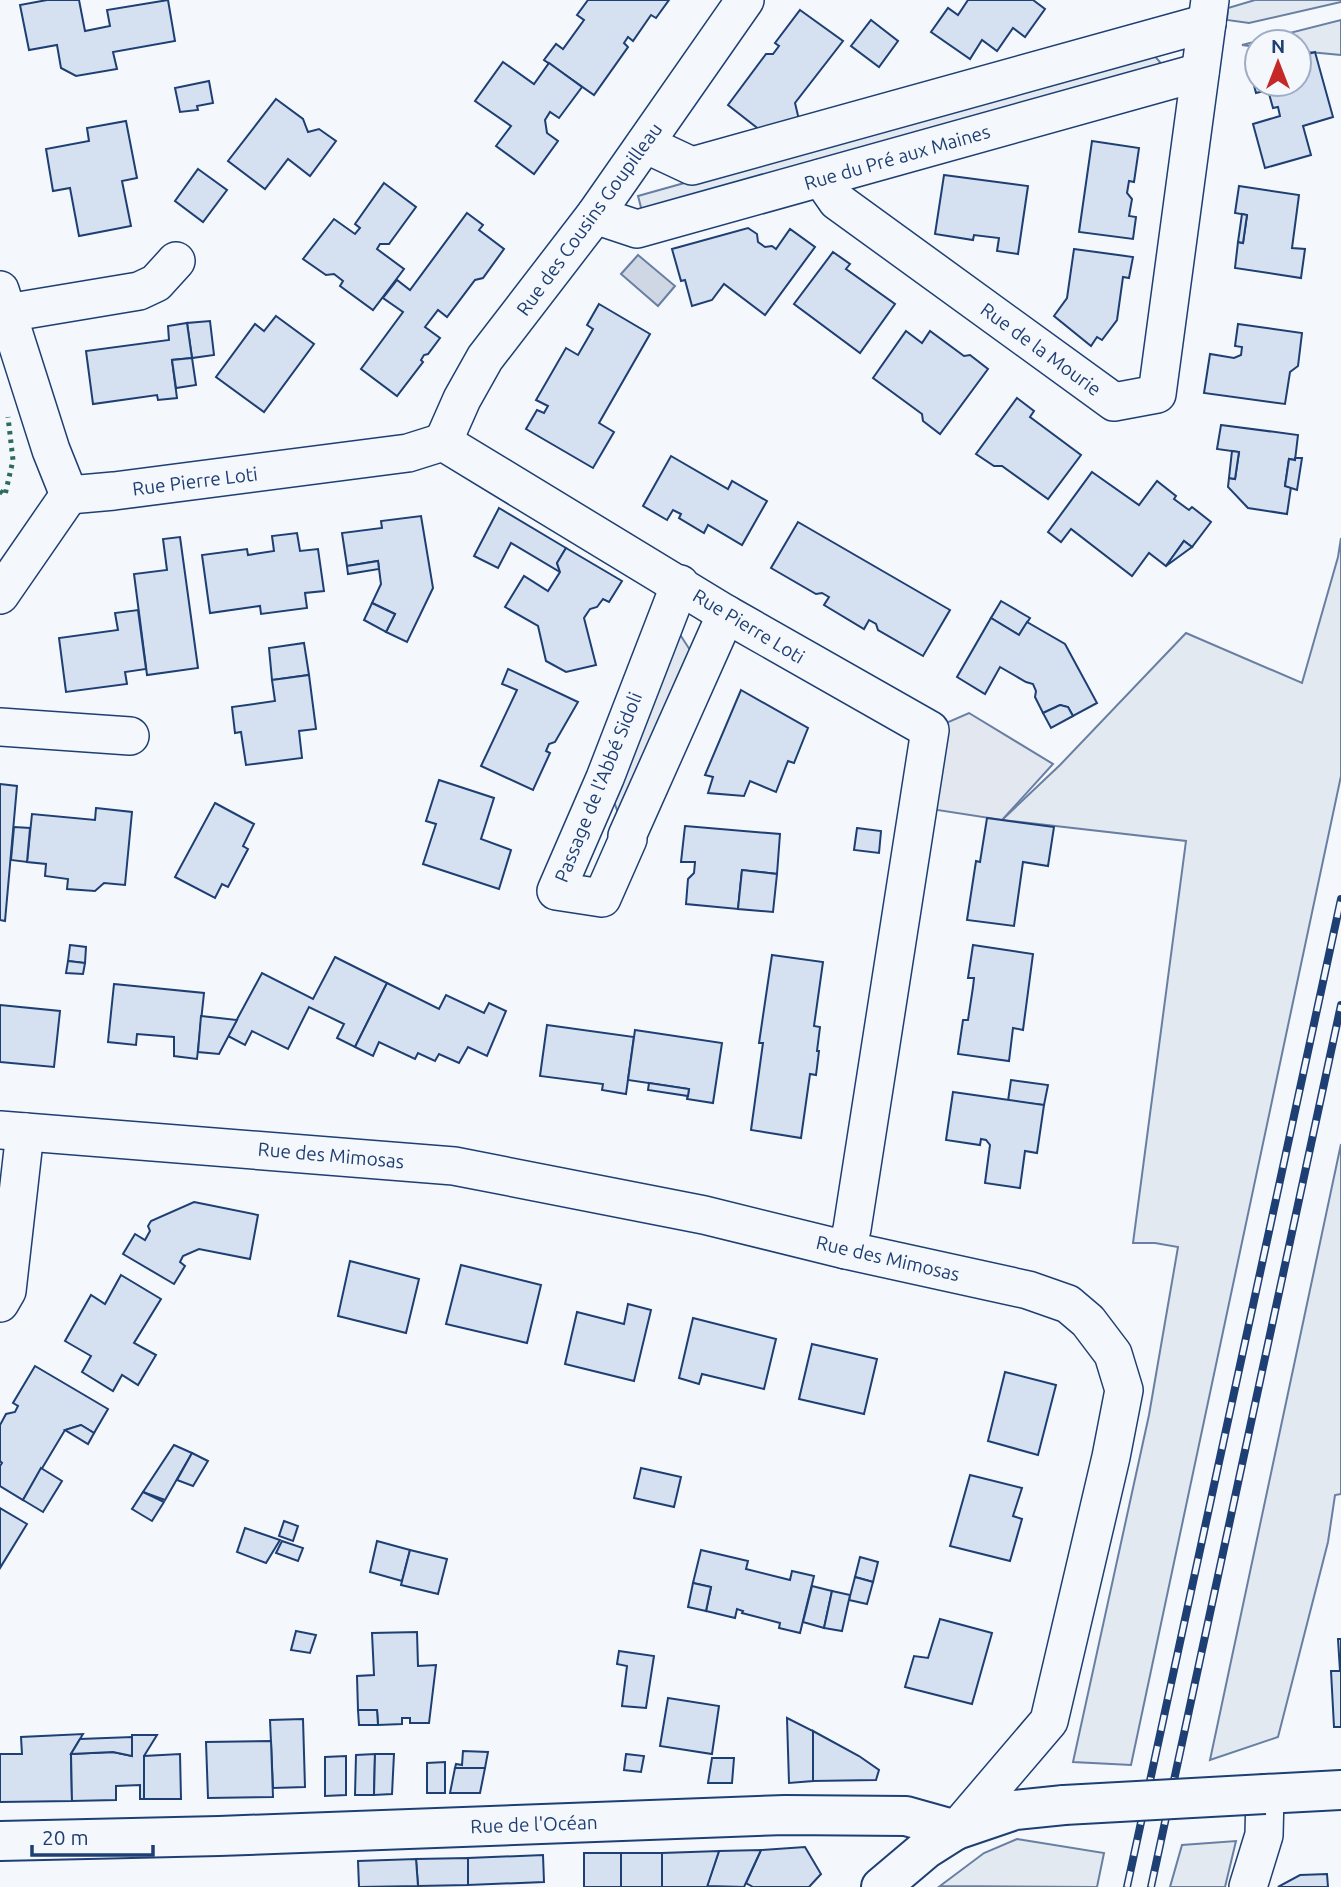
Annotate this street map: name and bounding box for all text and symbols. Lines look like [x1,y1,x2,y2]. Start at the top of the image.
north arrow [1243,28,1313,98]
text: N [1271,35,1285,57]
street label: Rue des Cousins Goupilleau [512,118,666,320]
street label: Rue du Pré aux Maines [802,120,992,194]
street label: Rue de la Mourie [977,298,1105,400]
street label: Rue Pierre Loti [131,462,259,500]
street label: Rue Pierre Loti [689,584,809,668]
street label: Passage de l'Abbé Sidoli [550,689,646,885]
street label: Rue des Mimosas [257,1138,405,1172]
street label: Rue des Mimosas [814,1231,962,1285]
street label: Rue de l'Océan [470,1811,598,1837]
scale bar [32,1814,152,1858]
text: 20 m [42,1825,89,1849]

